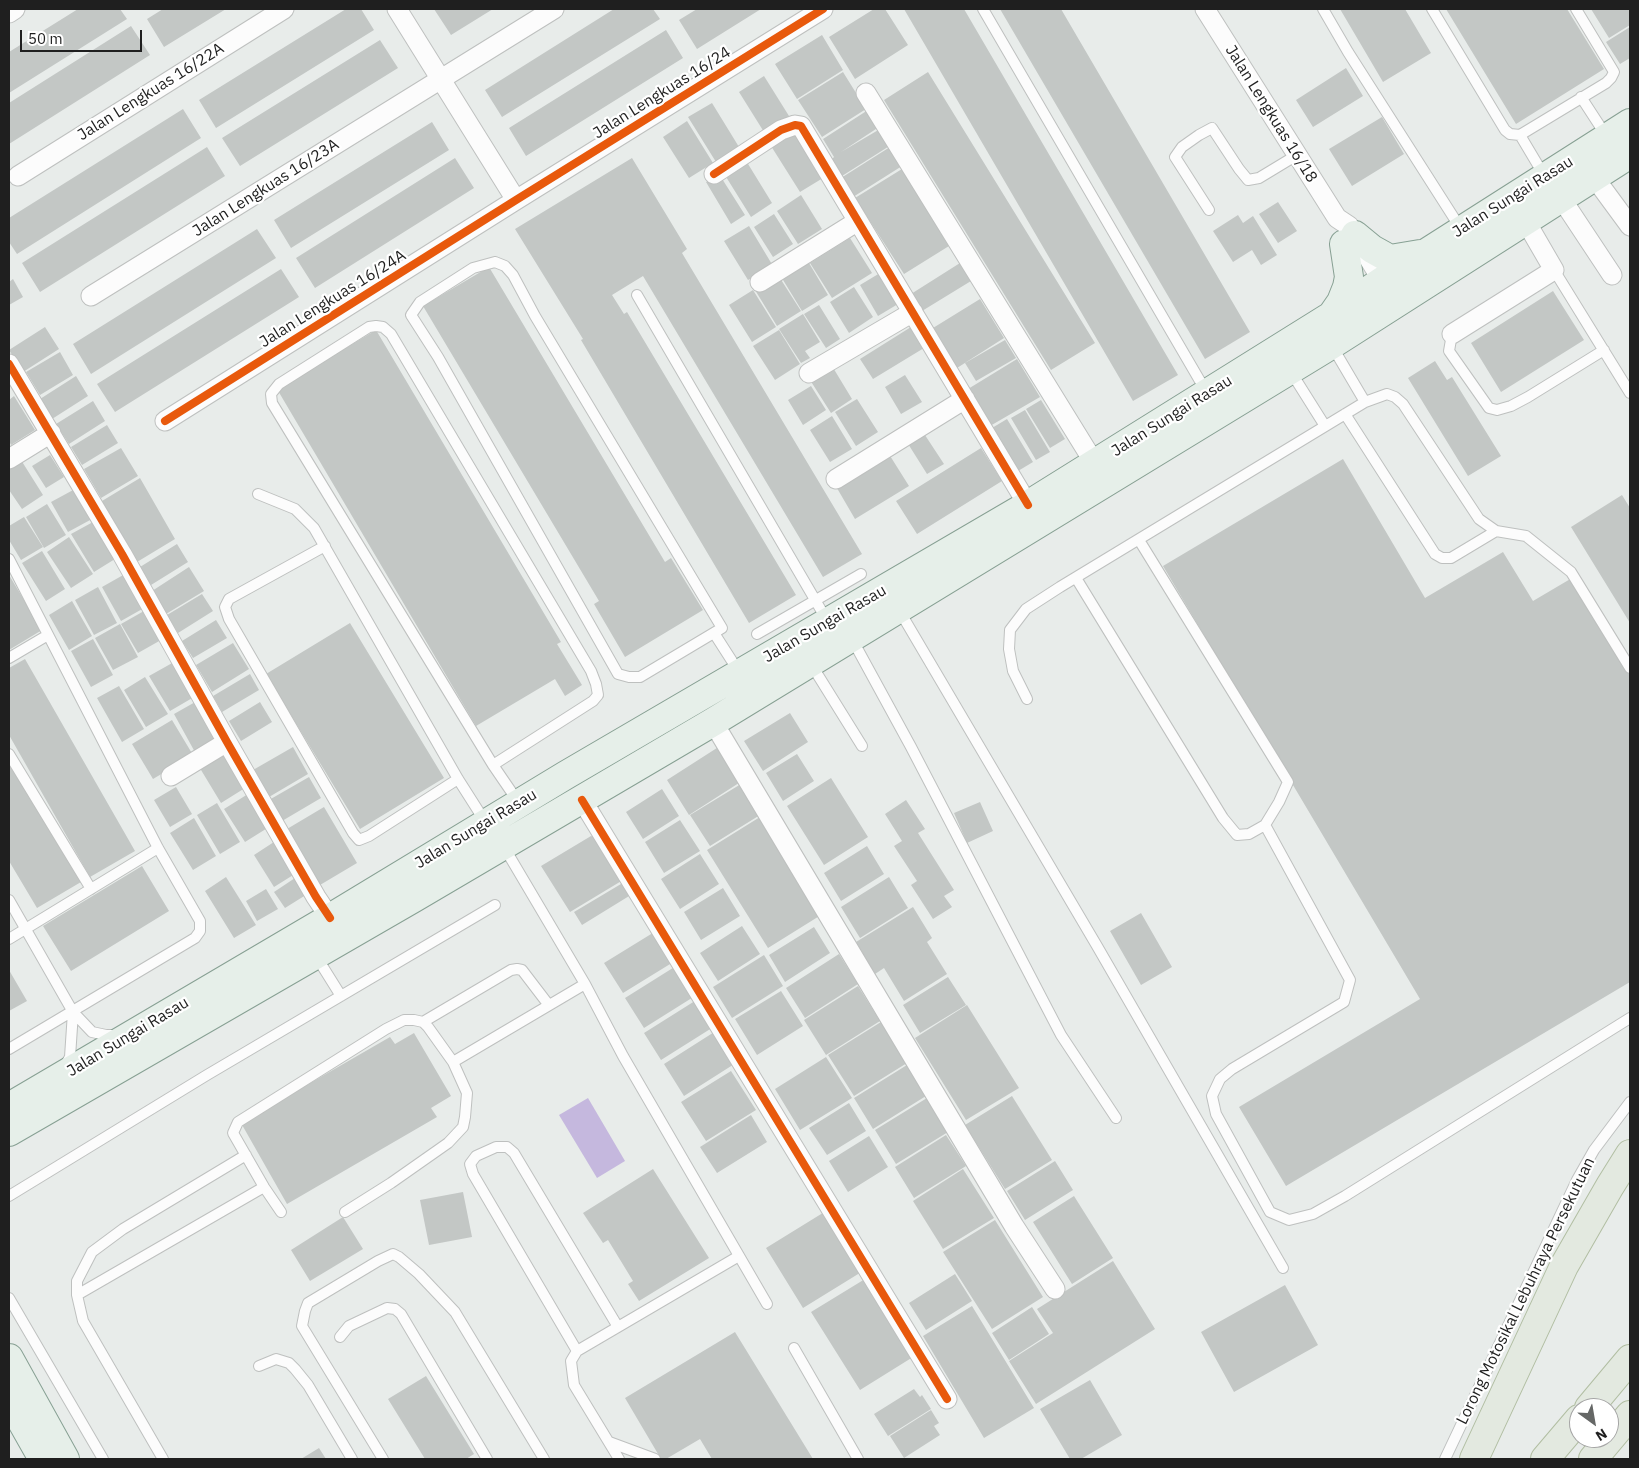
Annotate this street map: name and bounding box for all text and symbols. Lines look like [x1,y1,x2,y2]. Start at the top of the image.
scale bar [22,20,145,52]
text: 50 m [28,29,63,48]
street label: Jalan Lengkuas 16/22A [74,39,228,145]
street label: Jalan Lengkuas 16/18 [1221,42,1321,186]
street label: Jalan Lengkuas 16/24 [590,43,734,143]
street label: Jalan Lengkuas 16/23A [189,135,343,241]
street label: Jalan Sungai Rasau [1449,152,1577,242]
street label: Jalan Lengkuas 16/24A [256,246,410,352]
street label: Jalan Sungai Rasau [1108,371,1236,461]
street label: Jalan Sungai Rasau [760,581,890,667]
street label: Jalan Sungai Rasau [412,785,540,873]
street label: Jalan Sungai Rasau [64,993,192,1081]
street label: Lorong Motosikal Lebuhraya Persekutuan [1453,1154,1599,1428]
north arrow [1569,1398,1619,1448]
text: N [1592,1425,1610,1445]

